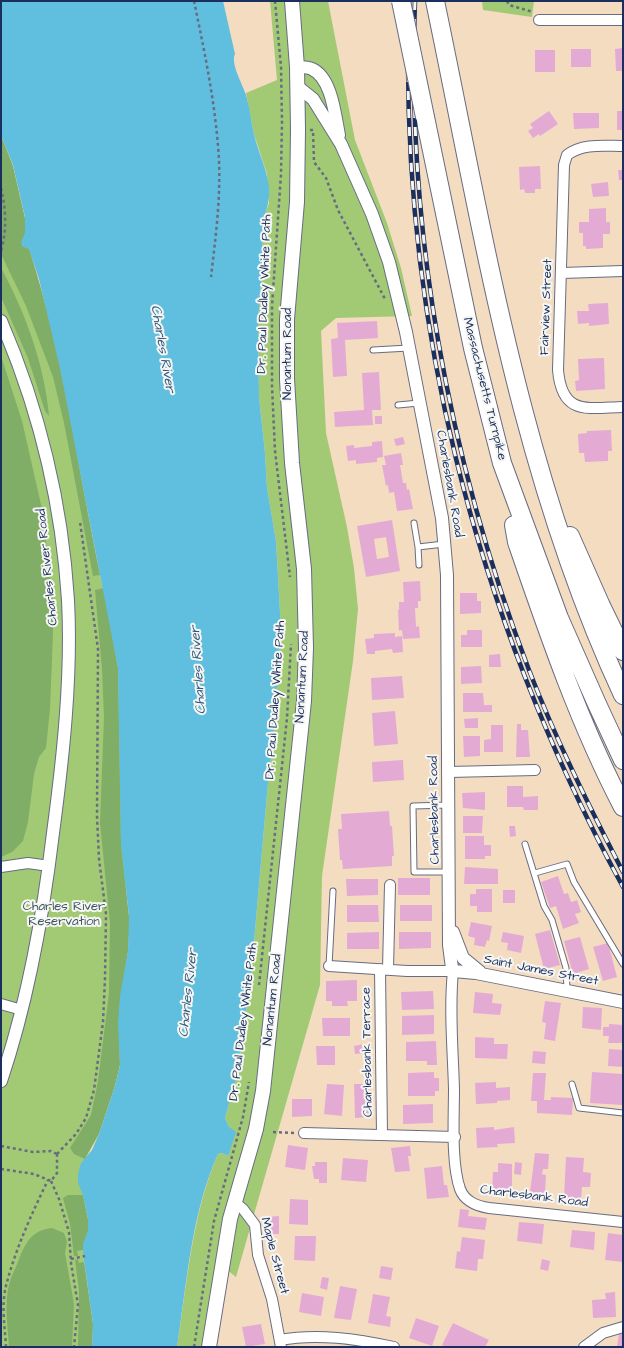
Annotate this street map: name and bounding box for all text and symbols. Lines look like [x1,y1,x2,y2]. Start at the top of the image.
street label: Dr. Paul Dudley White Path [254,214,276,374]
street label: Fairview Street [538,259,556,355]
water label: Charles River [146,304,178,394]
street label: Nonantum Road [280,308,296,400]
street label: Massachusetts Turnpike [459,316,509,462]
street label: Charlesbank Road [432,429,466,539]
street label: Charles River Road [34,508,62,626]
street label: Dr. Paul Dudley White Path [263,620,289,780]
water label: Charles River [188,625,210,715]
street label: Nonantum Road [293,631,313,723]
street label: Charlesbank Road [426,756,444,864]
park label: Charles River Reservation [23,899,105,930]
street label: Dr. Paul Dudley White Path [227,942,261,1102]
water label: Charles River [176,948,202,1038]
street label: Saint James Street [482,952,600,990]
street label: Nonantum Road [260,953,286,1047]
street label: Charlesbank Terrace [359,987,377,1117]
street label: Charlesbank Road [479,1183,589,1211]
street label: Maple Street [256,1216,292,1296]

